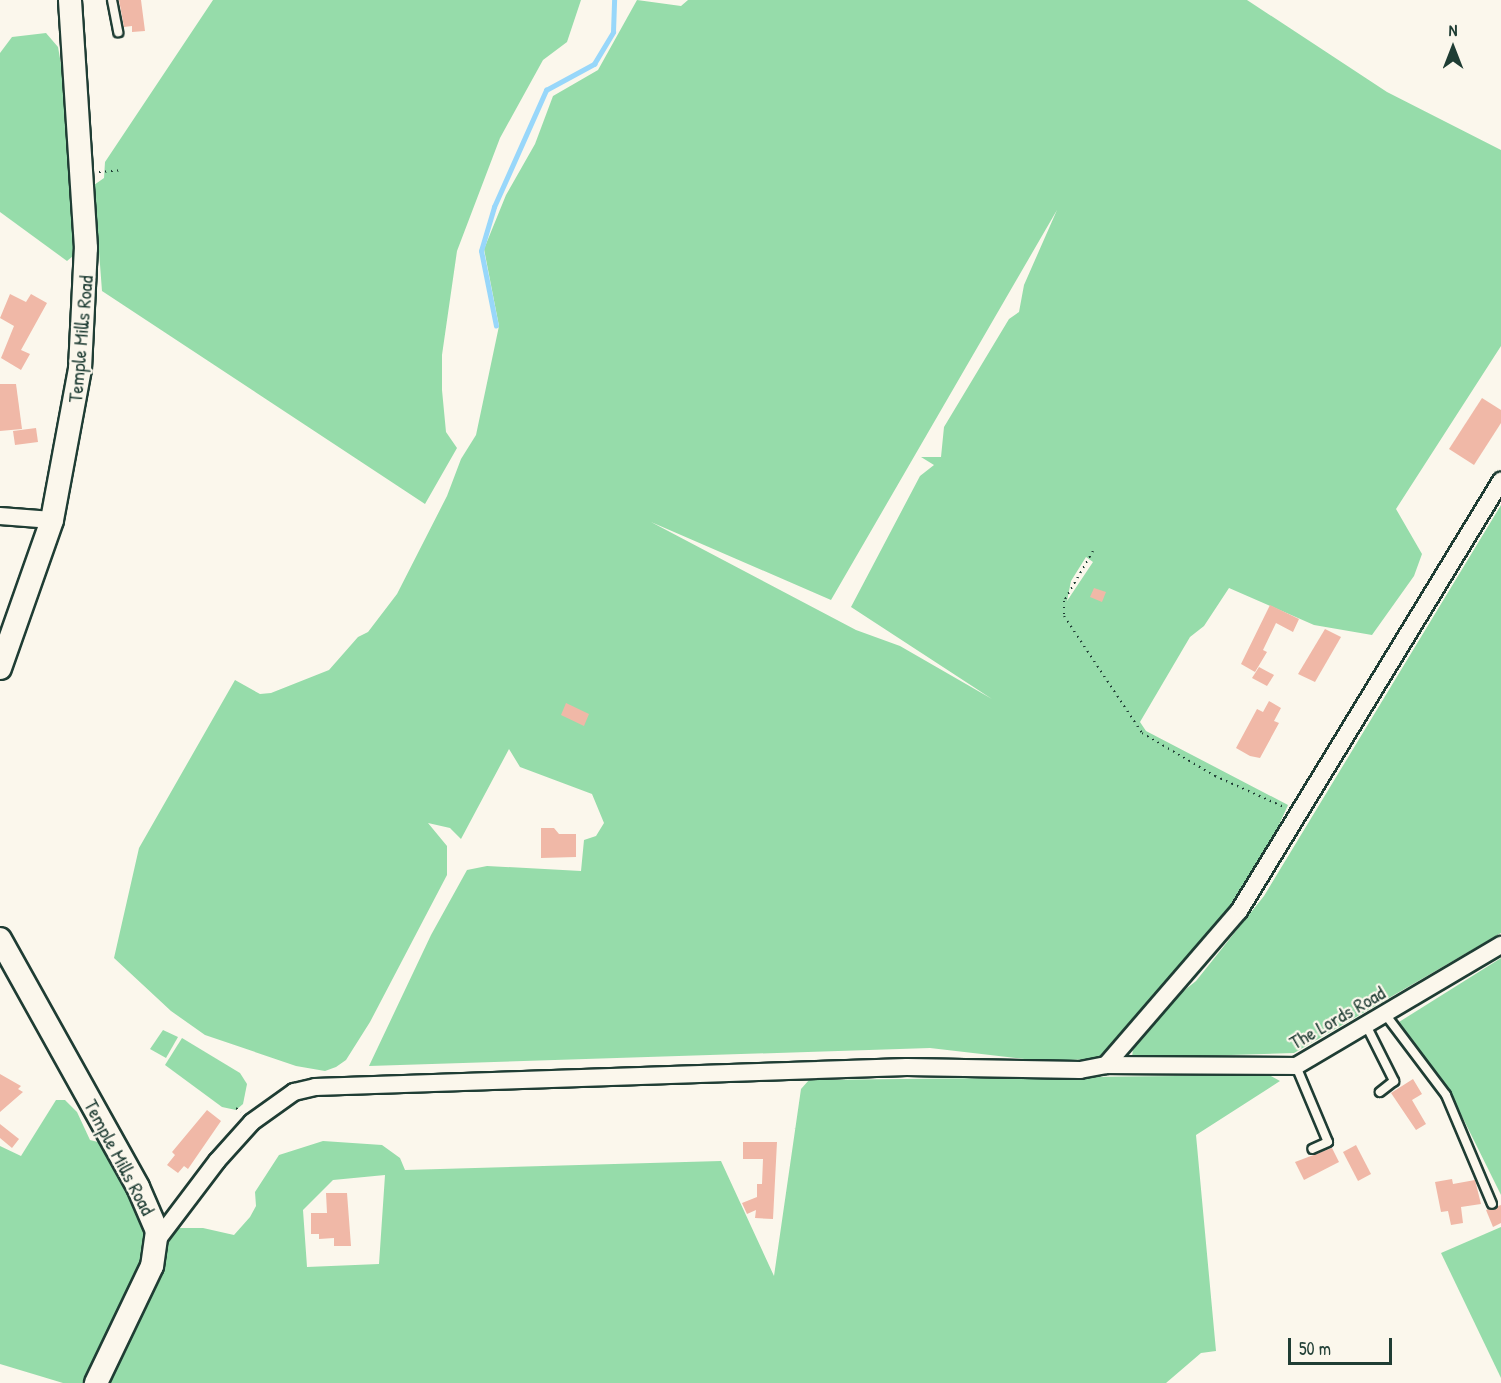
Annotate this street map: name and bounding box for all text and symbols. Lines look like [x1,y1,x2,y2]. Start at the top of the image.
north arrow [1423,18,1483,78]
text: N [1449,19,1457,41]
street label: Temple Mills Road [62,274,98,404]
street label: The Lords Road [1285,980,1389,1054]
street label: Temple Mills Road [79,1095,161,1219]
scale bar [1291,1326,1394,1364]
text: 50 m [1299,1336,1331,1361]

